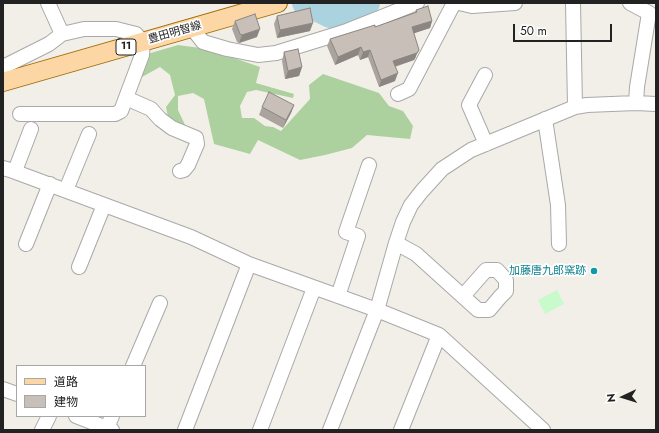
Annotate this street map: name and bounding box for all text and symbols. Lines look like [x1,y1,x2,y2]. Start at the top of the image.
scale bar [515,16,614,42]
street label: 豊田明智線 [147,19,203,47]
text: 50 m [520,22,547,40]
road number: 11 [116,39,136,55]
place label: 加藤唐九郎窯跡 [509,264,586,278]
marker: 加藤唐九郎窯跡 [589,266,599,276]
legend [16,365,146,417]
text: 道路 [54,373,78,391]
north arrow [603,377,643,417]
text: 建物 [54,393,78,411]
text: N [603,393,619,403]

